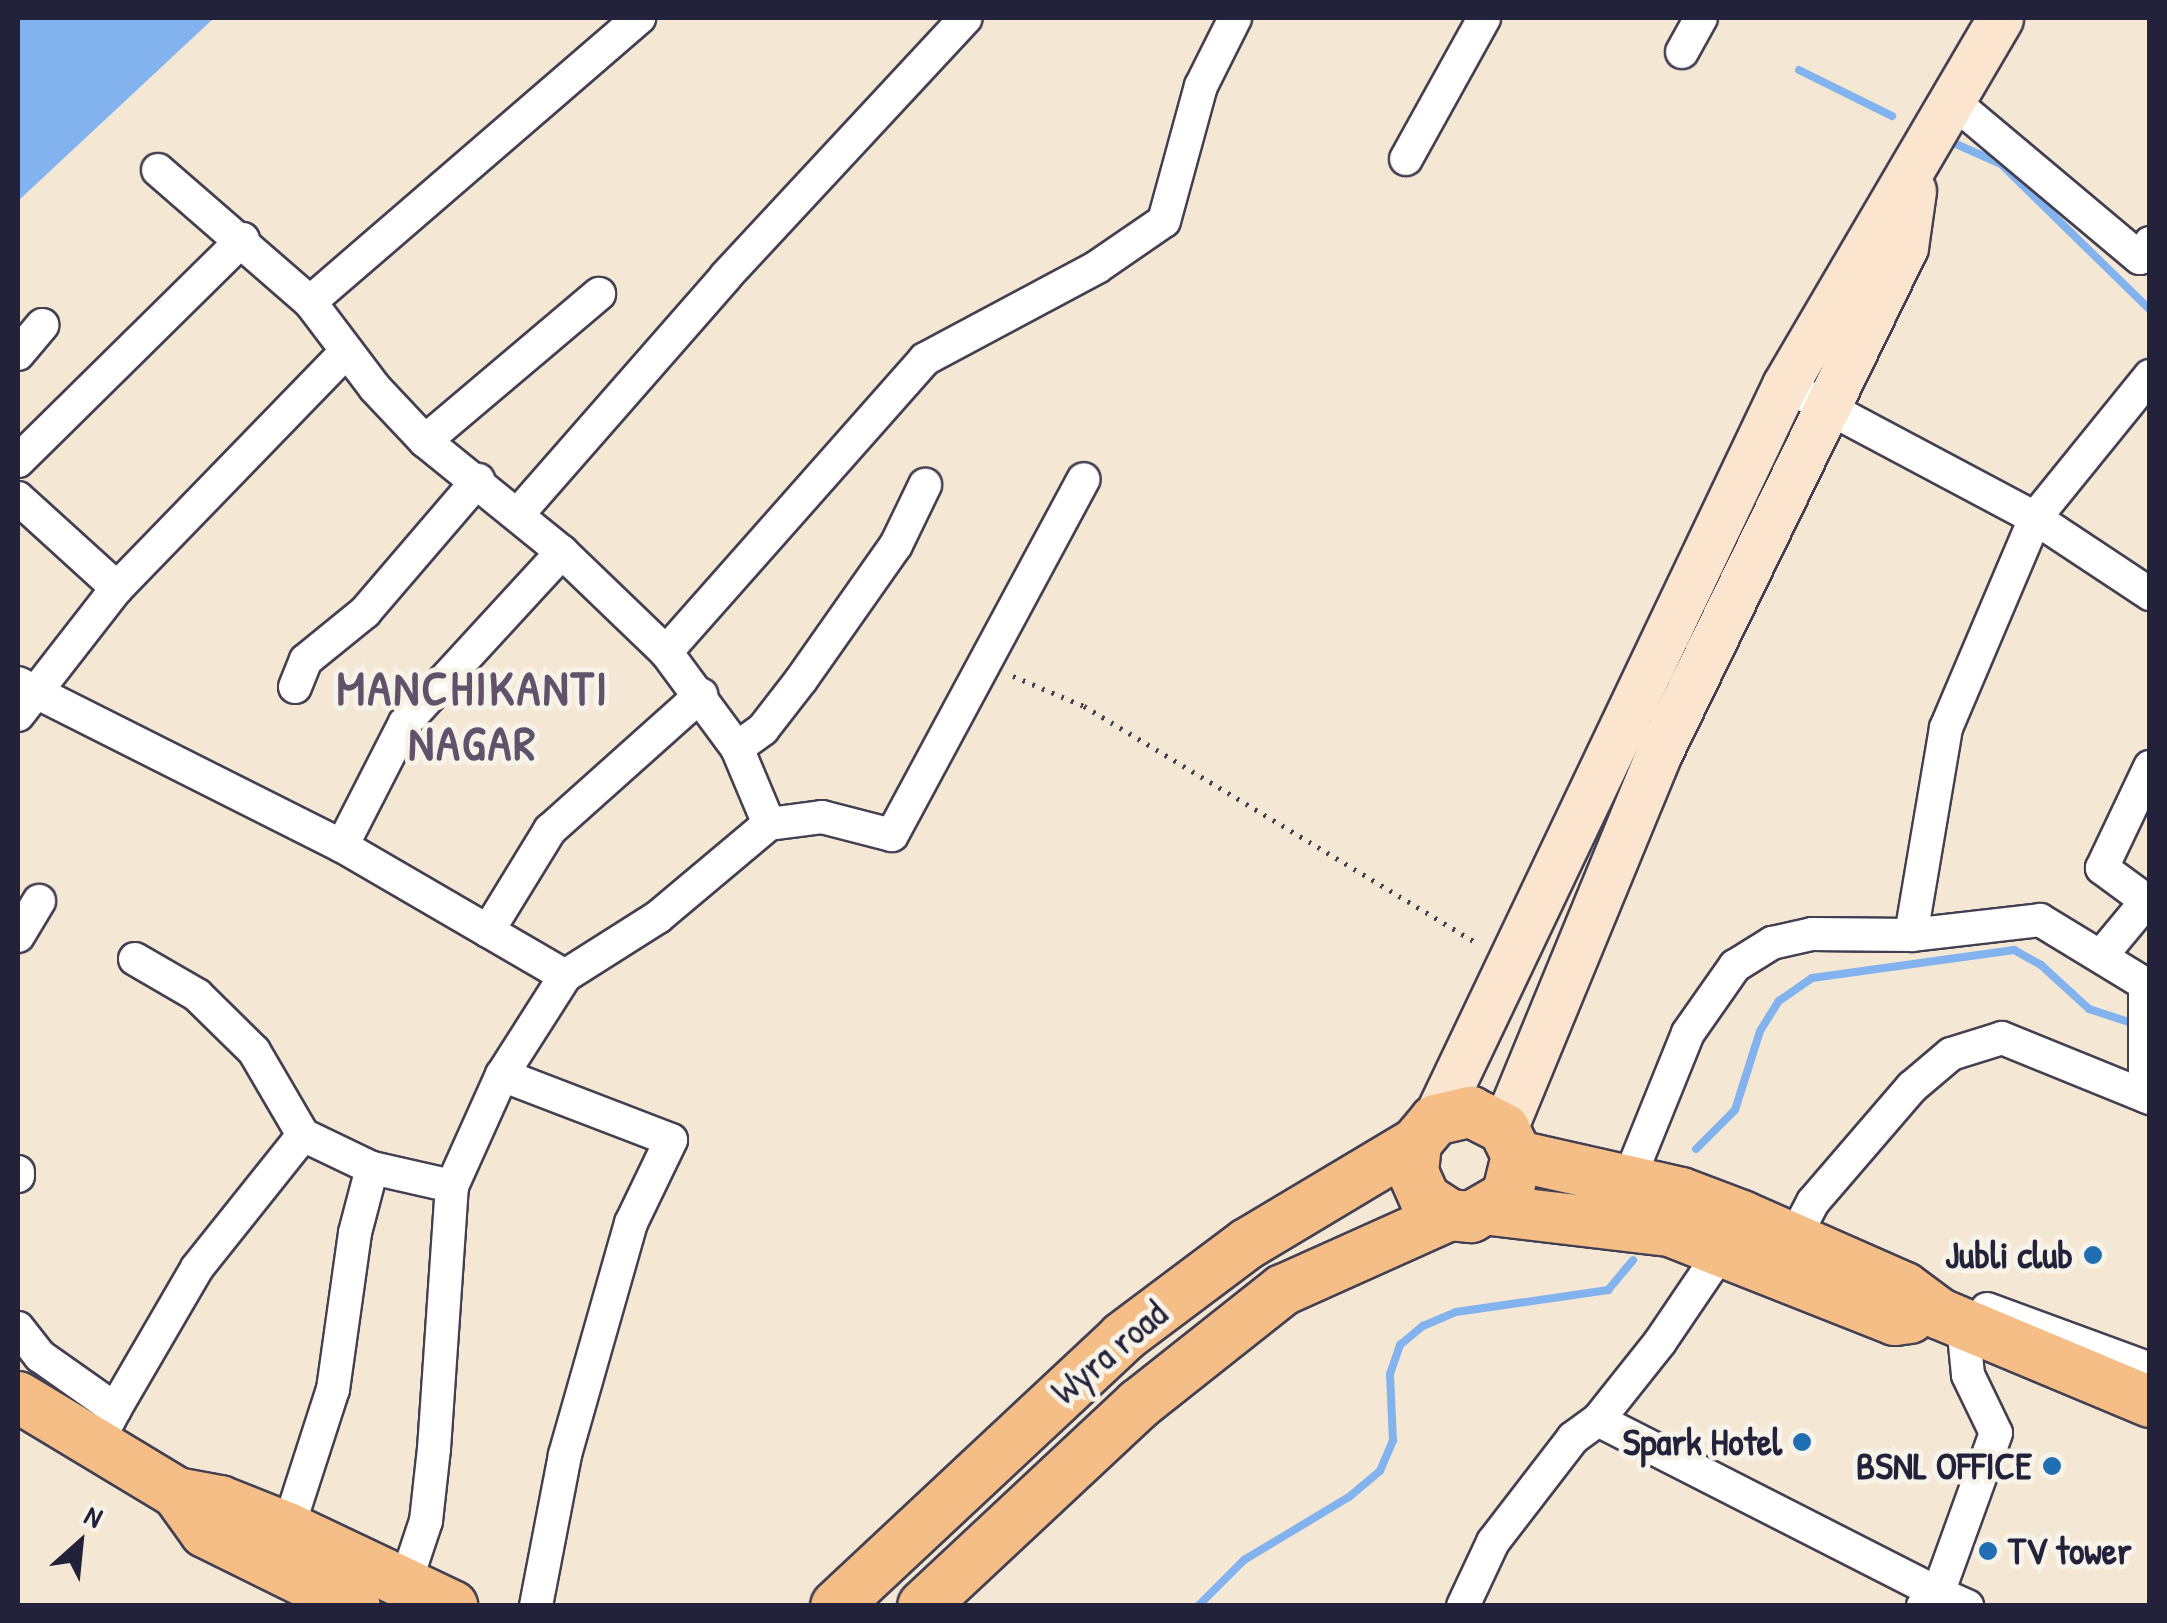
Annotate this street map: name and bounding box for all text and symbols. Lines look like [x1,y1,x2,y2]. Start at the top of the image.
district label: MANCHIKANTI NAGAR [337,658,609,771]
place label: Jubli club [1945,1232,2073,1278]
marker: Jubli club [2082,1244,2104,1266]
street label: Wyra road [1042,1290,1176,1414]
place label: Spark Hotel [1623,1419,1782,1465]
marker: Spark Hotel [1791,1431,1813,1453]
place label: BSNL OFFICE [1856,1443,2032,1489]
marker: BSNL OFFICE [2041,1455,2063,1477]
north arrow [30,1493,130,1593]
text: N [78,1496,109,1537]
place label: TV tower [2008,1528,2132,1574]
marker: TV tower [1977,1540,1999,1562]

